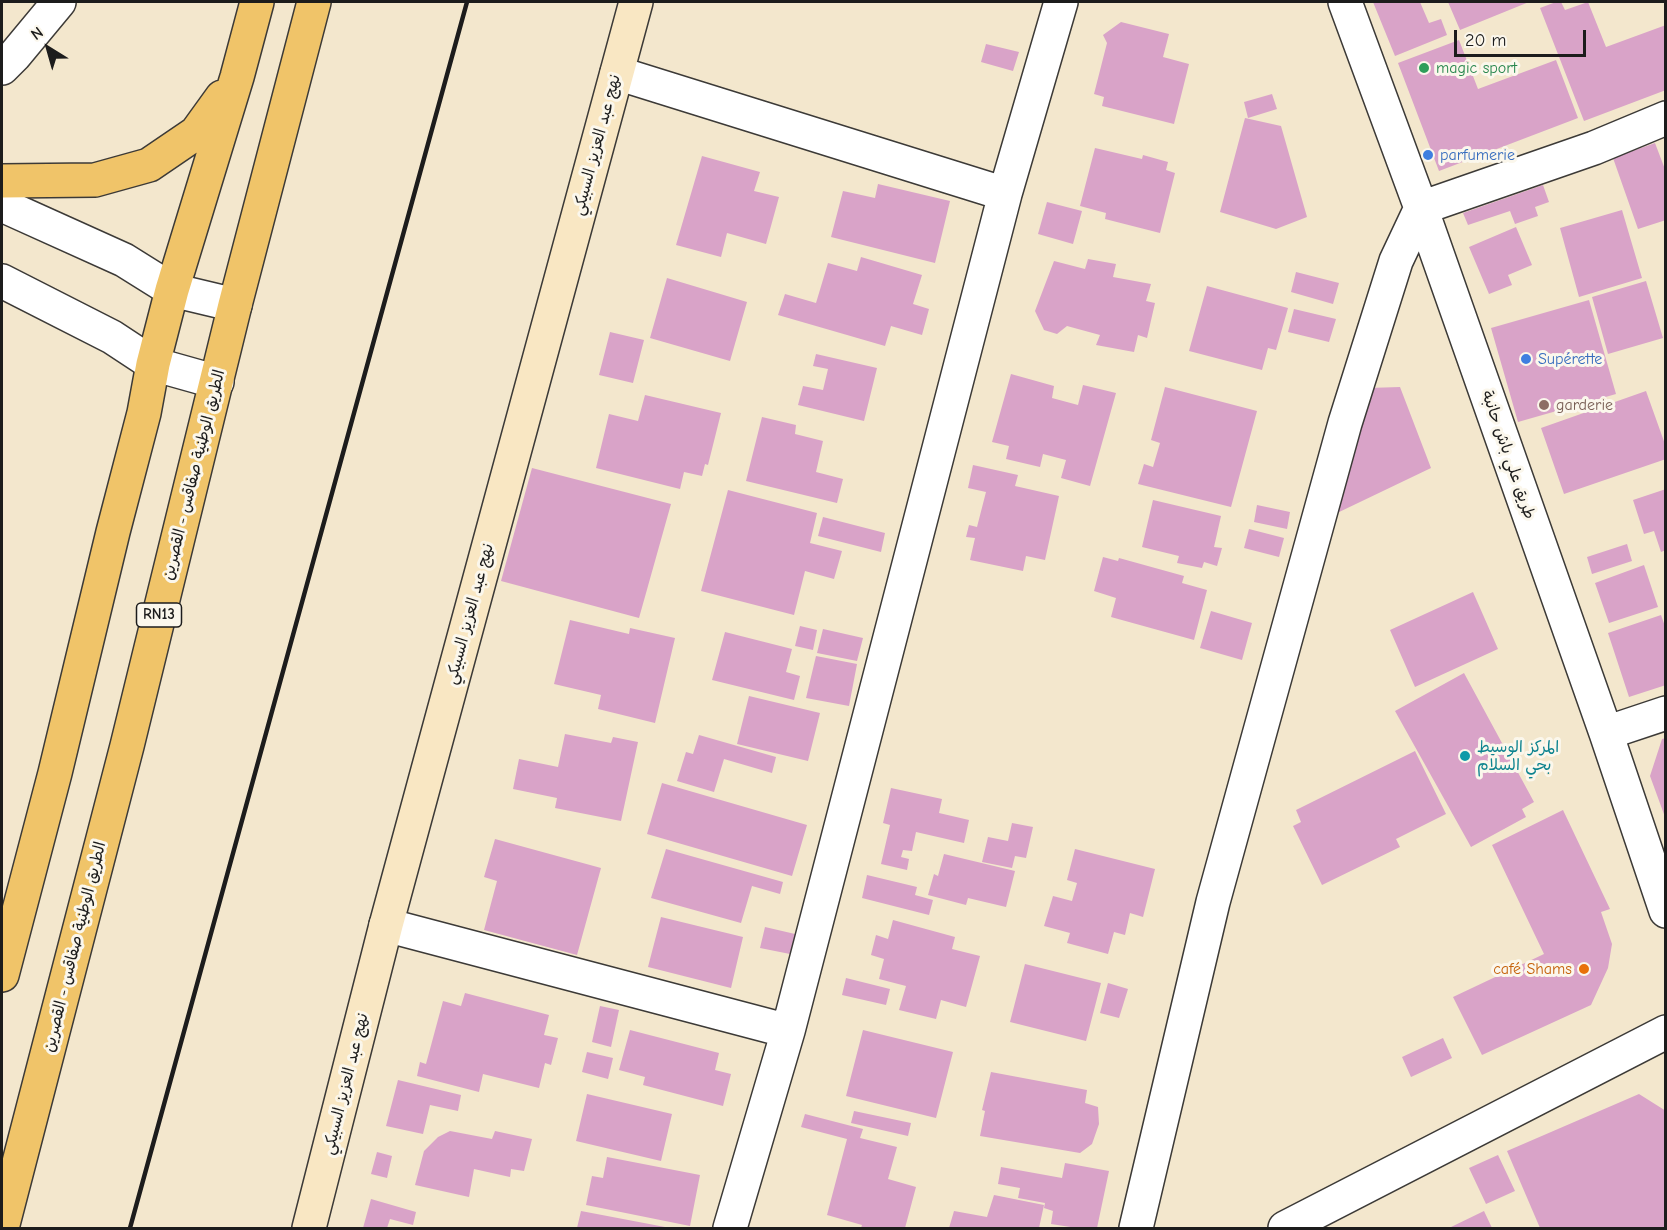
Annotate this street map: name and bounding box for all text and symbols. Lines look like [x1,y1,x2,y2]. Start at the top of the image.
north arrow [18,18,78,78]
scale bar [1457,18,1589,56]
text: N [28,23,47,44]
text: 20 m [1465,30,1506,51]
place label: magic sport [1436,58,1517,78]
marker: magic sport [1417,61,1431,75]
street label: نهج عبد العزيز السبيكي [569,72,625,218]
place label: parfumerie [1440,145,1515,165]
marker: parfumerie [1421,148,1435,162]
place label: Supérette [1538,349,1602,369]
marker: Supérette [1519,352,1533,366]
street label: الطريق الوطنية صفاقس - القصرين [159,368,229,582]
street label: طريق علي باش حانبة [1477,388,1539,522]
place label: garderie [1556,395,1613,415]
marker: garderie [1537,398,1551,412]
street label: نهج عبد العزيز السبيكي [442,541,498,687]
road number: RN13 [136,603,182,627]
place label: المركز الوسيط بحي السلام [1477,737,1559,775]
marker: المركز الوسيط بحي السلام [1458,749,1472,763]
street label: الطريق الوطنية صفاقس - القصرين [40,840,110,1054]
place label: café Shams [1493,959,1572,979]
marker: café Shams [1577,962,1591,976]
street label: نهج عبد العزيز السبيكي [319,1011,373,1157]

